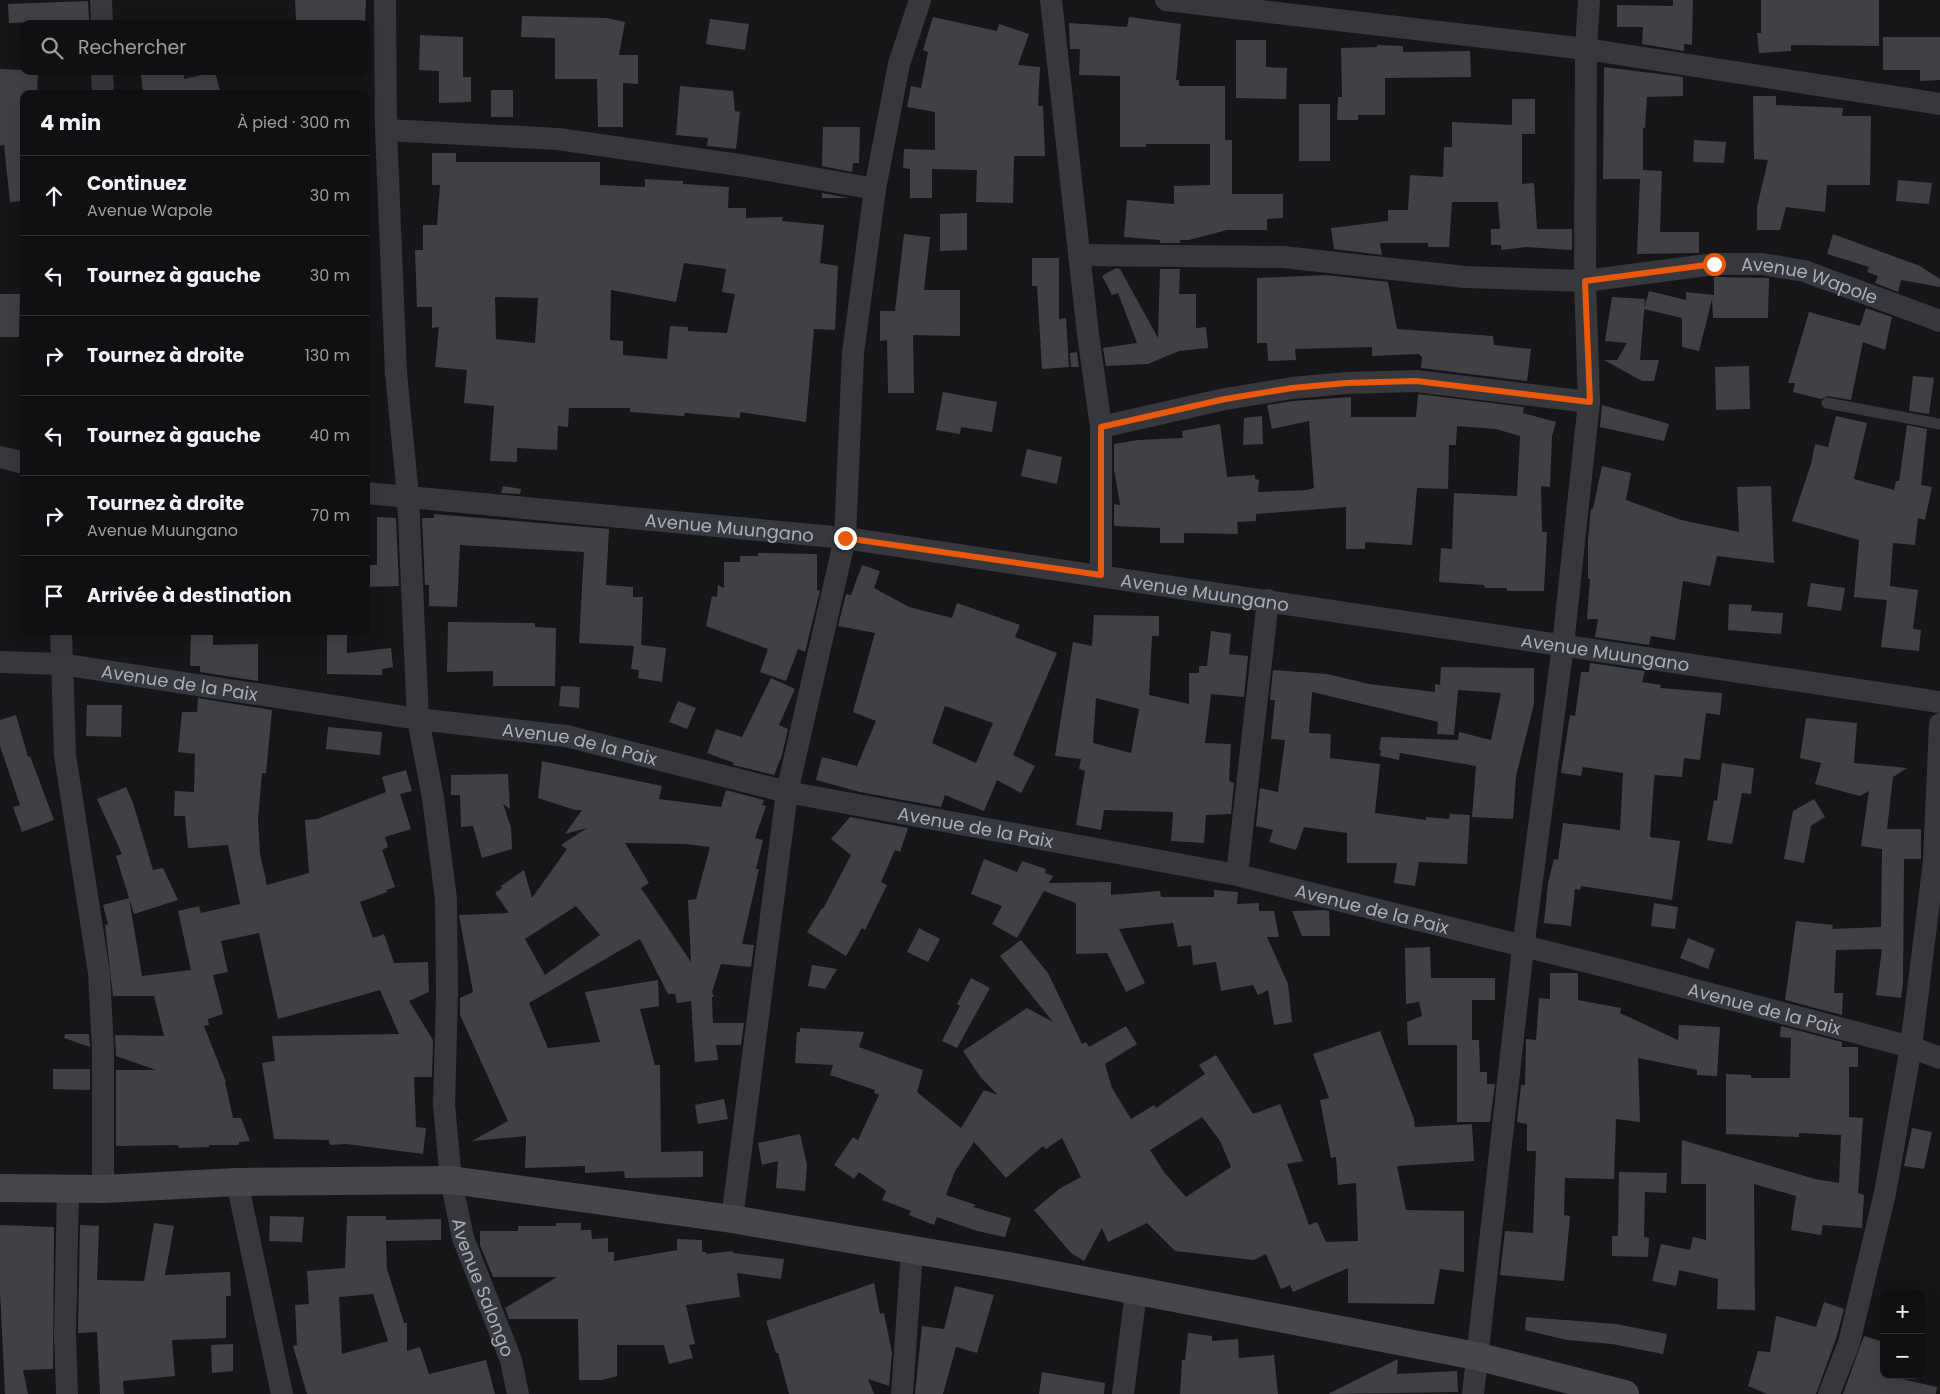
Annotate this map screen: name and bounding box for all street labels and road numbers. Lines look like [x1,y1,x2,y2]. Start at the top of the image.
street label: Avenue Wapole [1741,252,1881,310]
street label: Avenue Muungano [644,507,815,548]
street label: Avenue Muungano [1119,567,1291,617]
street label: Avenue Muungano [1520,627,1691,677]
street label: Avenue de la Paix [100,658,260,707]
street label: Avenue de la Paix [501,716,660,771]
street label: Avenue de la Paix [896,800,1056,853]
street label: Avenue de la Paix [1293,877,1452,940]
street label: Avenue de la Paix [1685,976,1844,1041]
street label: Avenue Salongo [447,1216,521,1360]

